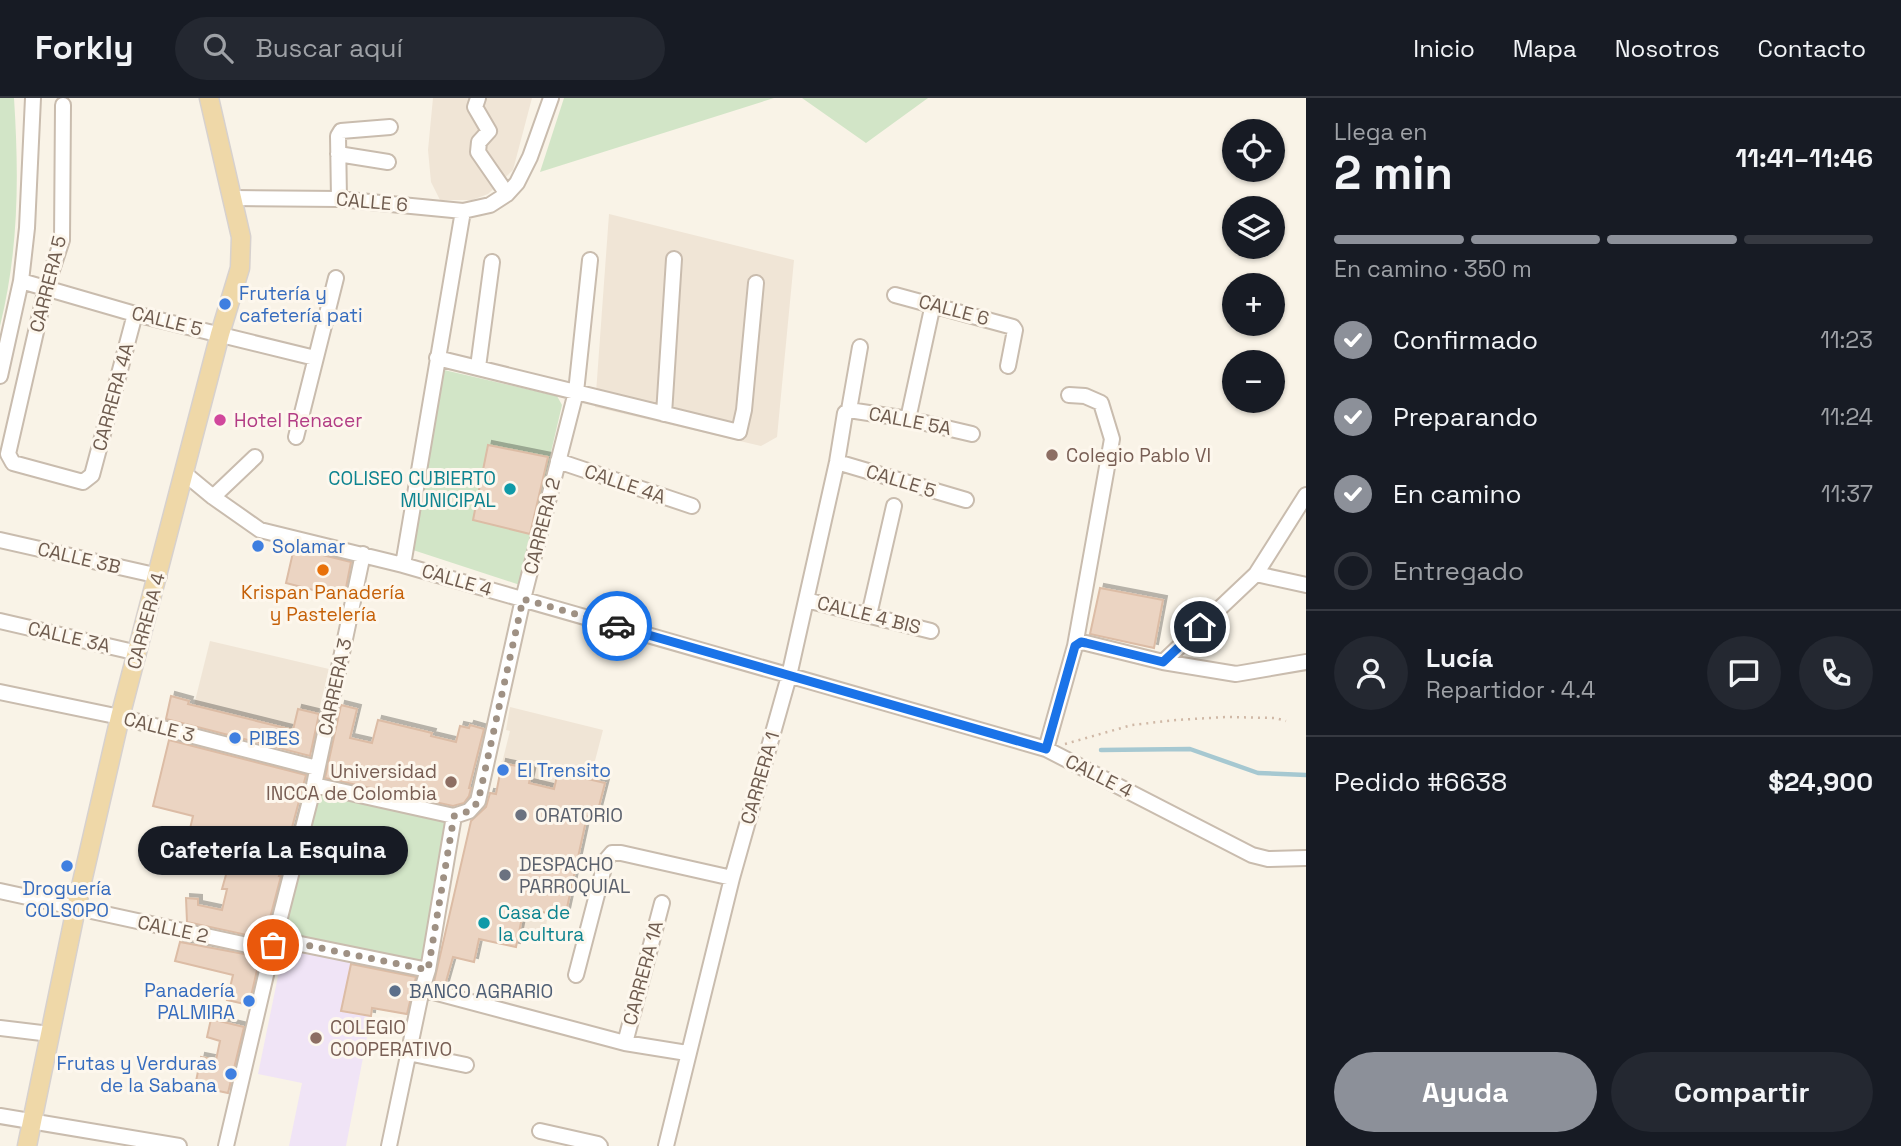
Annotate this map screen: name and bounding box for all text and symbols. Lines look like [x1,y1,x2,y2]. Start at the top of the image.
search box [175,17,665,80]
text: Forkly [35,27,133,69]
icon: search [199,29,237,67]
text: Buscar aquí [255,31,403,65]
text: Inicio [1413,33,1475,64]
text: Mapa [1513,33,1577,64]
text: Nosotros [1615,33,1720,64]
text: Contacto [1758,33,1866,64]
text: Llega en [1334,117,1427,147]
map controls [1222,119,1285,413]
button: locate [1222,119,1285,182]
text: 11:41–11:46 [1735,141,1873,175]
text: 2 min [1334,144,1453,202]
street label: CALLE 6 [335,186,409,218]
button: layers [1222,196,1285,259]
street label: CARRERA 5 [24,233,72,335]
text: En camino · 350 m [1334,254,1532,284]
button: + [1222,273,1285,336]
place label: Frutería y cafetería pati [239,281,363,328]
street label: CALLE 6 [916,289,992,331]
marker: Frutería y cafetería pati [217,296,233,312]
street label: CALLE 5 [129,300,205,342]
icon: check [1334,321,1372,359]
text: Confirmado [1393,323,1538,357]
text: 11:23 [1820,325,1873,355]
street label: CARRERA 4A [87,340,139,454]
button: − [1222,350,1285,413]
icon: check [1334,398,1372,436]
text: Preparando [1393,400,1538,434]
street label: CALLE 5A [867,401,954,441]
text: 11:24 [1820,402,1873,432]
place label: Hotel Renacer [234,408,362,433]
marker: Hotel Renacer [212,412,228,428]
place label: Colegio Pablo VI [1066,443,1211,468]
marker: Colegio Pablo VI [1044,447,1060,463]
street label: CALLE 4A [581,458,669,510]
street label: CALLE 5 [863,459,939,503]
place label: COLISEO CUBIERTO MUNICIPAL [328,466,496,513]
street label: CARRERA 2 [518,475,566,577]
icon: check [1334,475,1372,513]
text: En camino [1393,477,1522,511]
text: 11:37 [1821,479,1873,509]
marker: COLISEO CUBIERTO MUNICIPAL [502,481,518,497]
place label: Solamar [272,534,345,559]
street label: CALLE 3B [35,536,123,580]
marker: Solamar [250,538,266,554]
text: Entregado [1393,554,1524,588]
street label: CALLE 4 [419,558,495,602]
marker: Krispan Panadería y Pastelería [315,562,331,578]
street label: CARRERA 4 [121,570,171,672]
place label: Krispan Panadería y Pastelería [241,580,405,627]
street label: CALLE 4 BIS [815,590,923,640]
courier [582,591,652,661]
pin [1170,597,1230,657]
icon: car [598,607,636,645]
icon: home [1181,608,1219,646]
street label: CALLE 3A [25,615,113,659]
street label: CARRERA 3 [313,636,357,738]
button: person [1334,636,1408,710]
button: chat [1707,636,1781,710]
button: phone [1799,636,1873,710]
text: Lucía [1426,641,1493,675]
text: Repartidor · 4.4 [1426,675,1595,705]
street label: CALLE 3 [121,706,197,748]
place label: PIBES [249,726,300,751]
street label: CARRERA 1 [735,729,785,827]
marker: PIBES [227,730,243,746]
street label: CALLE 4 [1061,748,1137,804]
place label: El Trensito [517,758,611,783]
place label: Universidad INCCA de Colombia [266,759,437,806]
marker: El Trensito [495,762,511,778]
text: Pedido #6638 [1334,765,1507,799]
text: $24,900 [1768,765,1873,799]
marker: Universidad INCCA de Colombia [443,774,459,790]
place label: ORATORIO [535,803,623,828]
marker: ORATORIO [513,807,529,823]
callout: Cafetería La Esquina [138,826,408,875]
text: Cafetería La Esquina [160,835,386,865]
place label: DESPACHO PARROQUIAL [519,852,630,899]
marker: Droguería COLSOPO [59,858,75,874]
marker: DESPACHO PARROQUIAL [497,867,513,883]
place label: Droguería COLSOPO [23,876,112,923]
place label: Casa de la cultura [498,900,584,947]
street label: CALLE 2 [135,909,211,949]
pin [243,915,303,975]
marker: Casa de la cultura [476,915,492,931]
street label: CARRERA 1A [617,918,669,1028]
icon: bag [254,926,292,964]
place label: Panadería PALMIRA [144,978,235,1025]
place label: BANCO AGRARIO [409,979,553,1004]
marker: BANCO AGRARIO [387,983,403,999]
marker: Panadería PALMIRA [241,993,257,1009]
place label: COLEGIO COOPERATIVO [330,1015,452,1062]
marker: COLEGIO COOPERATIVO [308,1030,324,1046]
place label: Frutas y Verduras de la Sabana [57,1051,217,1098]
button: Ayuda [1334,1052,1597,1132]
button: Compartir [1611,1052,1873,1132]
marker: Frutas y Verduras de la Sabana [223,1066,239,1082]

